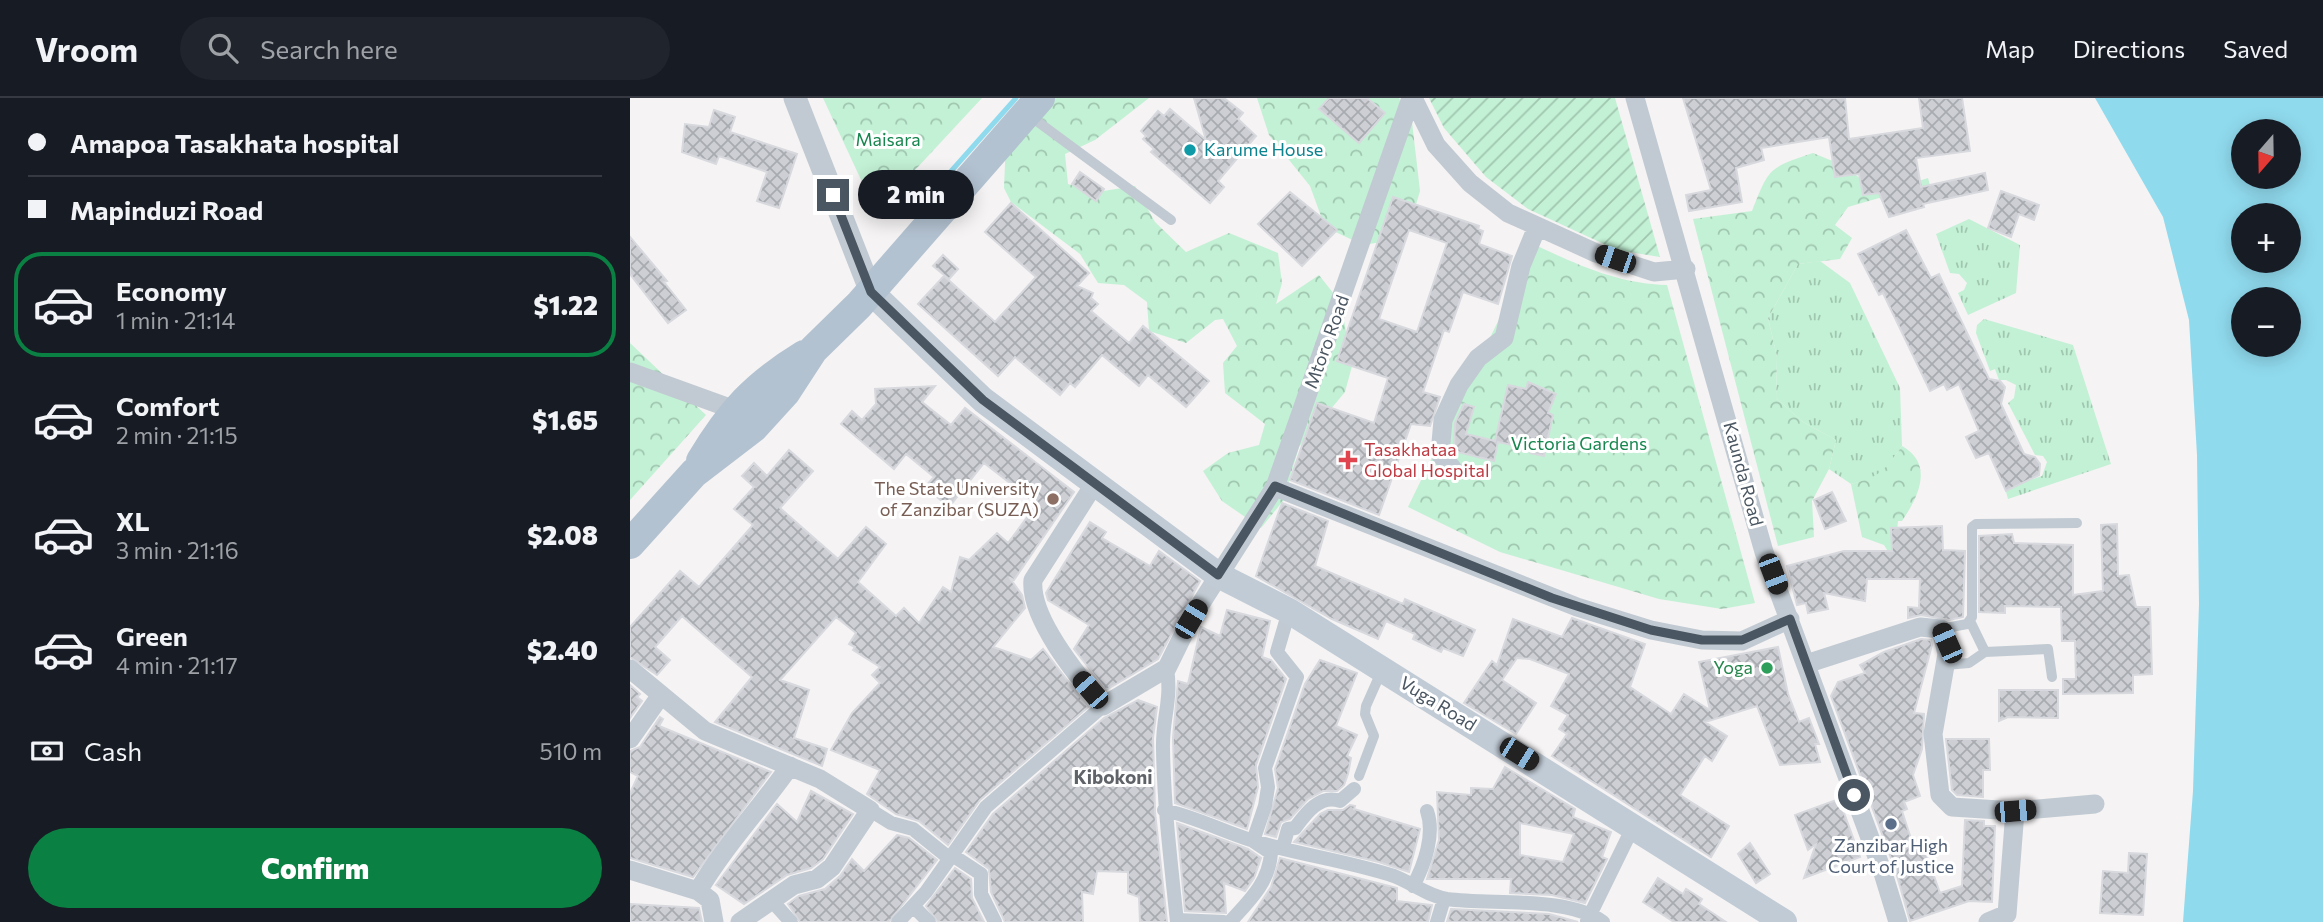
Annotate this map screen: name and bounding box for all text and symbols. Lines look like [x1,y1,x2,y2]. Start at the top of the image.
search box [180,17,670,80]
text: Vroom [35,28,138,69]
icon: search [204,29,242,67]
text: Search here [260,33,398,64]
text: Map [1985,34,2035,63]
text: Directions [2073,34,2185,63]
text: Saved [2223,34,2288,63]
north arrow [2231,119,2301,189]
map controls [2231,119,2301,357]
text: Amapoa Tasakhata hospital [70,127,399,158]
park label: Maisara [855,128,921,150]
place label: Karume House [1204,138,1323,160]
marker: Karume House [1182,142,1198,158]
callout: 2 min [858,170,973,220]
route end [817,179,849,211]
text: 2 min [887,180,945,208]
text: Mapinduzi Road [70,194,263,225]
button: + [2231,203,2301,273]
car [1592,242,1639,276]
icon: car [32,273,95,336]
text: Economy [116,275,227,306]
button: − [2231,287,2301,357]
text: $1.22 [533,289,598,320]
street label: Mtoro Road [1299,292,1353,391]
text: 1 min · 21:14 [116,306,235,334]
icon: car [32,388,95,451]
text: Comfort [116,390,219,421]
text: $1.65 [532,404,598,435]
street label: Kaunda Road [1719,419,1768,528]
text: 2 min · 21:15 [116,421,238,449]
park label: Victoria Gardens [1511,432,1647,454]
place label: Tasakhataa Global Hospital [1364,438,1490,481]
marker: Tasakhataa Global Hospital [1338,450,1358,470]
place label: The State University of Zanzibar (SUZA) [874,477,1039,520]
marker: The State University of Zanzibar (SUZA) [1045,491,1061,507]
icon: car [32,503,95,566]
text: XL [116,505,150,536]
text: $2.08 [527,519,598,550]
text: 3 min · 21:16 [116,536,239,564]
car [1756,551,1791,597]
car [1172,596,1211,642]
icon: car [32,618,95,681]
text: Green [116,620,188,651]
car [1929,620,1966,666]
text: $2.40 [527,634,598,665]
text: 4 min · 21:17 [116,651,238,679]
place label: Yoga [1713,656,1753,678]
marker: Yoga [1759,660,1775,676]
car [1069,667,1112,713]
street label: Vuga Road [1396,671,1481,735]
icon: cash [28,732,66,770]
car [1496,734,1543,774]
text: Cash [84,735,142,766]
text: 510 m [539,737,602,765]
district label: Kibokoni [1073,765,1153,788]
route start [1838,779,1870,811]
car [1994,799,2037,823]
marker: Zanzibar High Court of Justice [1883,816,1899,832]
button: Confirm [28,828,602,908]
place label: Zanzibar High Court of Justice [1828,834,1954,877]

